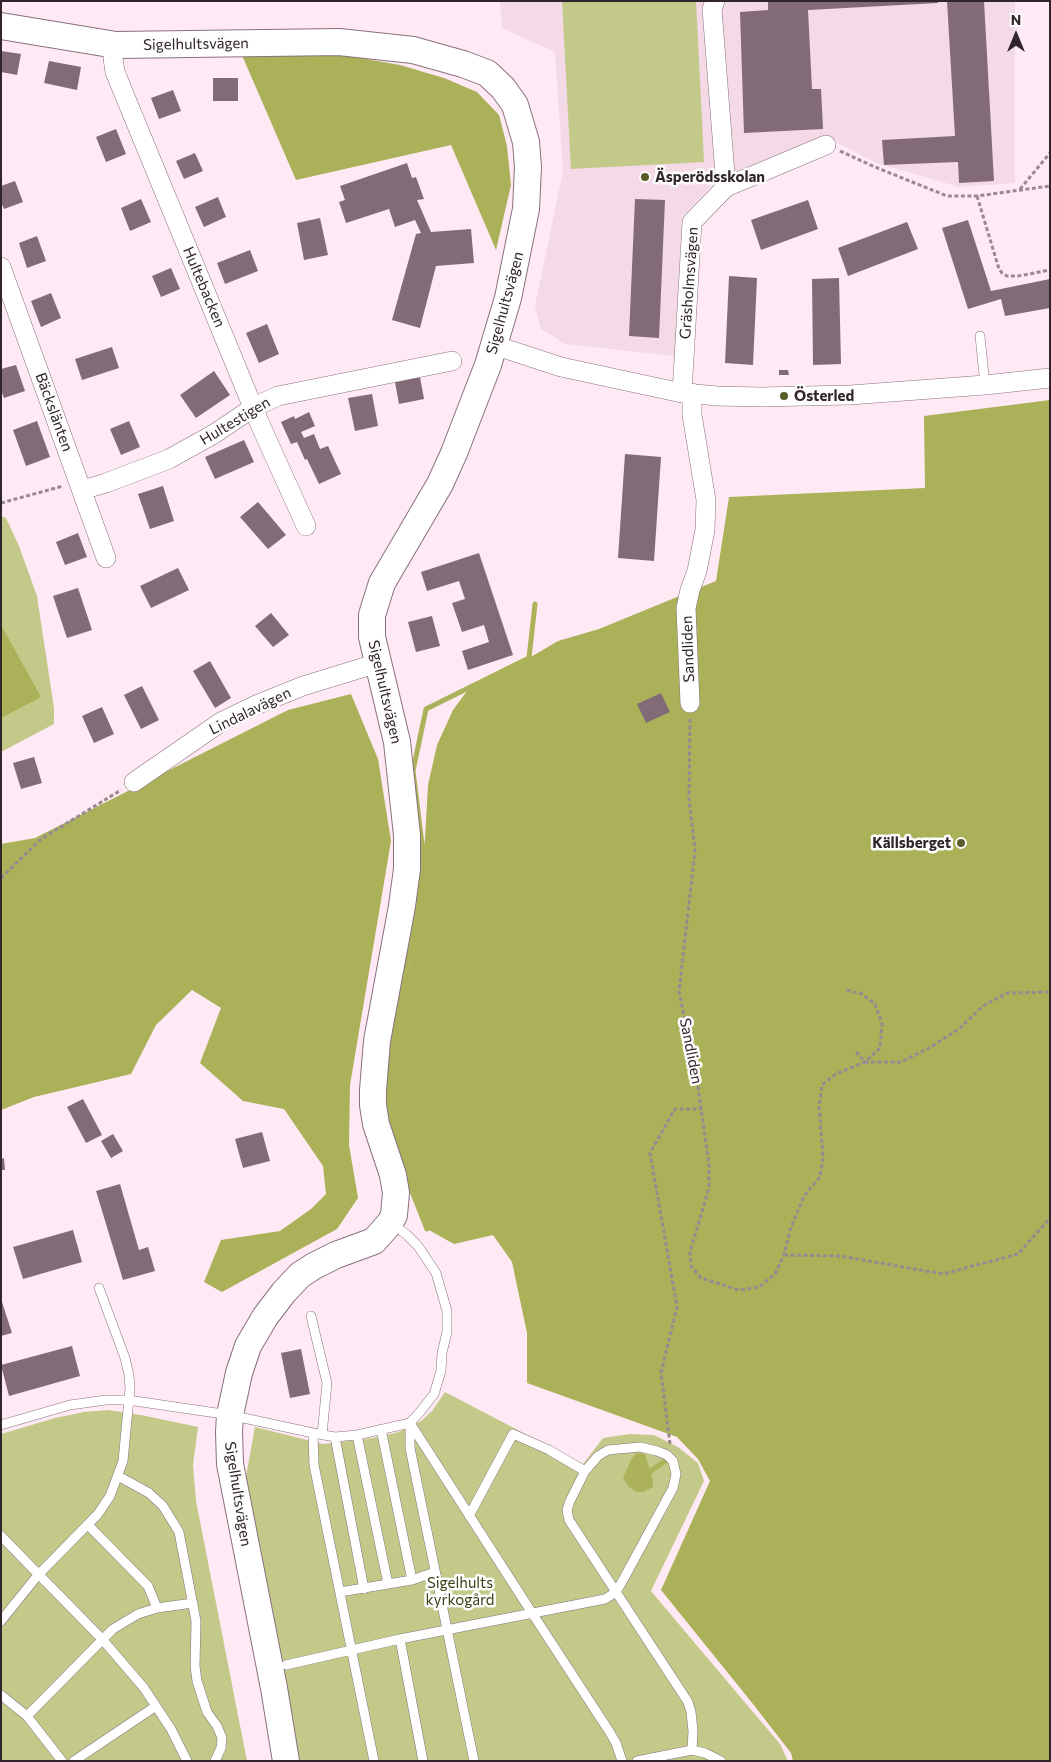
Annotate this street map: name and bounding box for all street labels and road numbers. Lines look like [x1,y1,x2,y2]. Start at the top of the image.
street label: Sigelhultsvägen [143,34,249,54]
street label: Gräsholmsvägen [676,226,702,340]
street label: Hultebacken [179,244,229,330]
street label: Sigelhultsvägen [483,250,527,356]
street label: Bäckslänten [31,370,77,454]
street label: Hultestigen [197,393,273,449]
street label: Sandliden [678,615,698,683]
street label: Sigelhultsvägen [364,638,406,746]
street label: Lindalavägen [206,683,294,739]
street label: Sandliden [676,1017,706,1085]
street label: Sigelhultsvägen [221,1440,255,1548]

